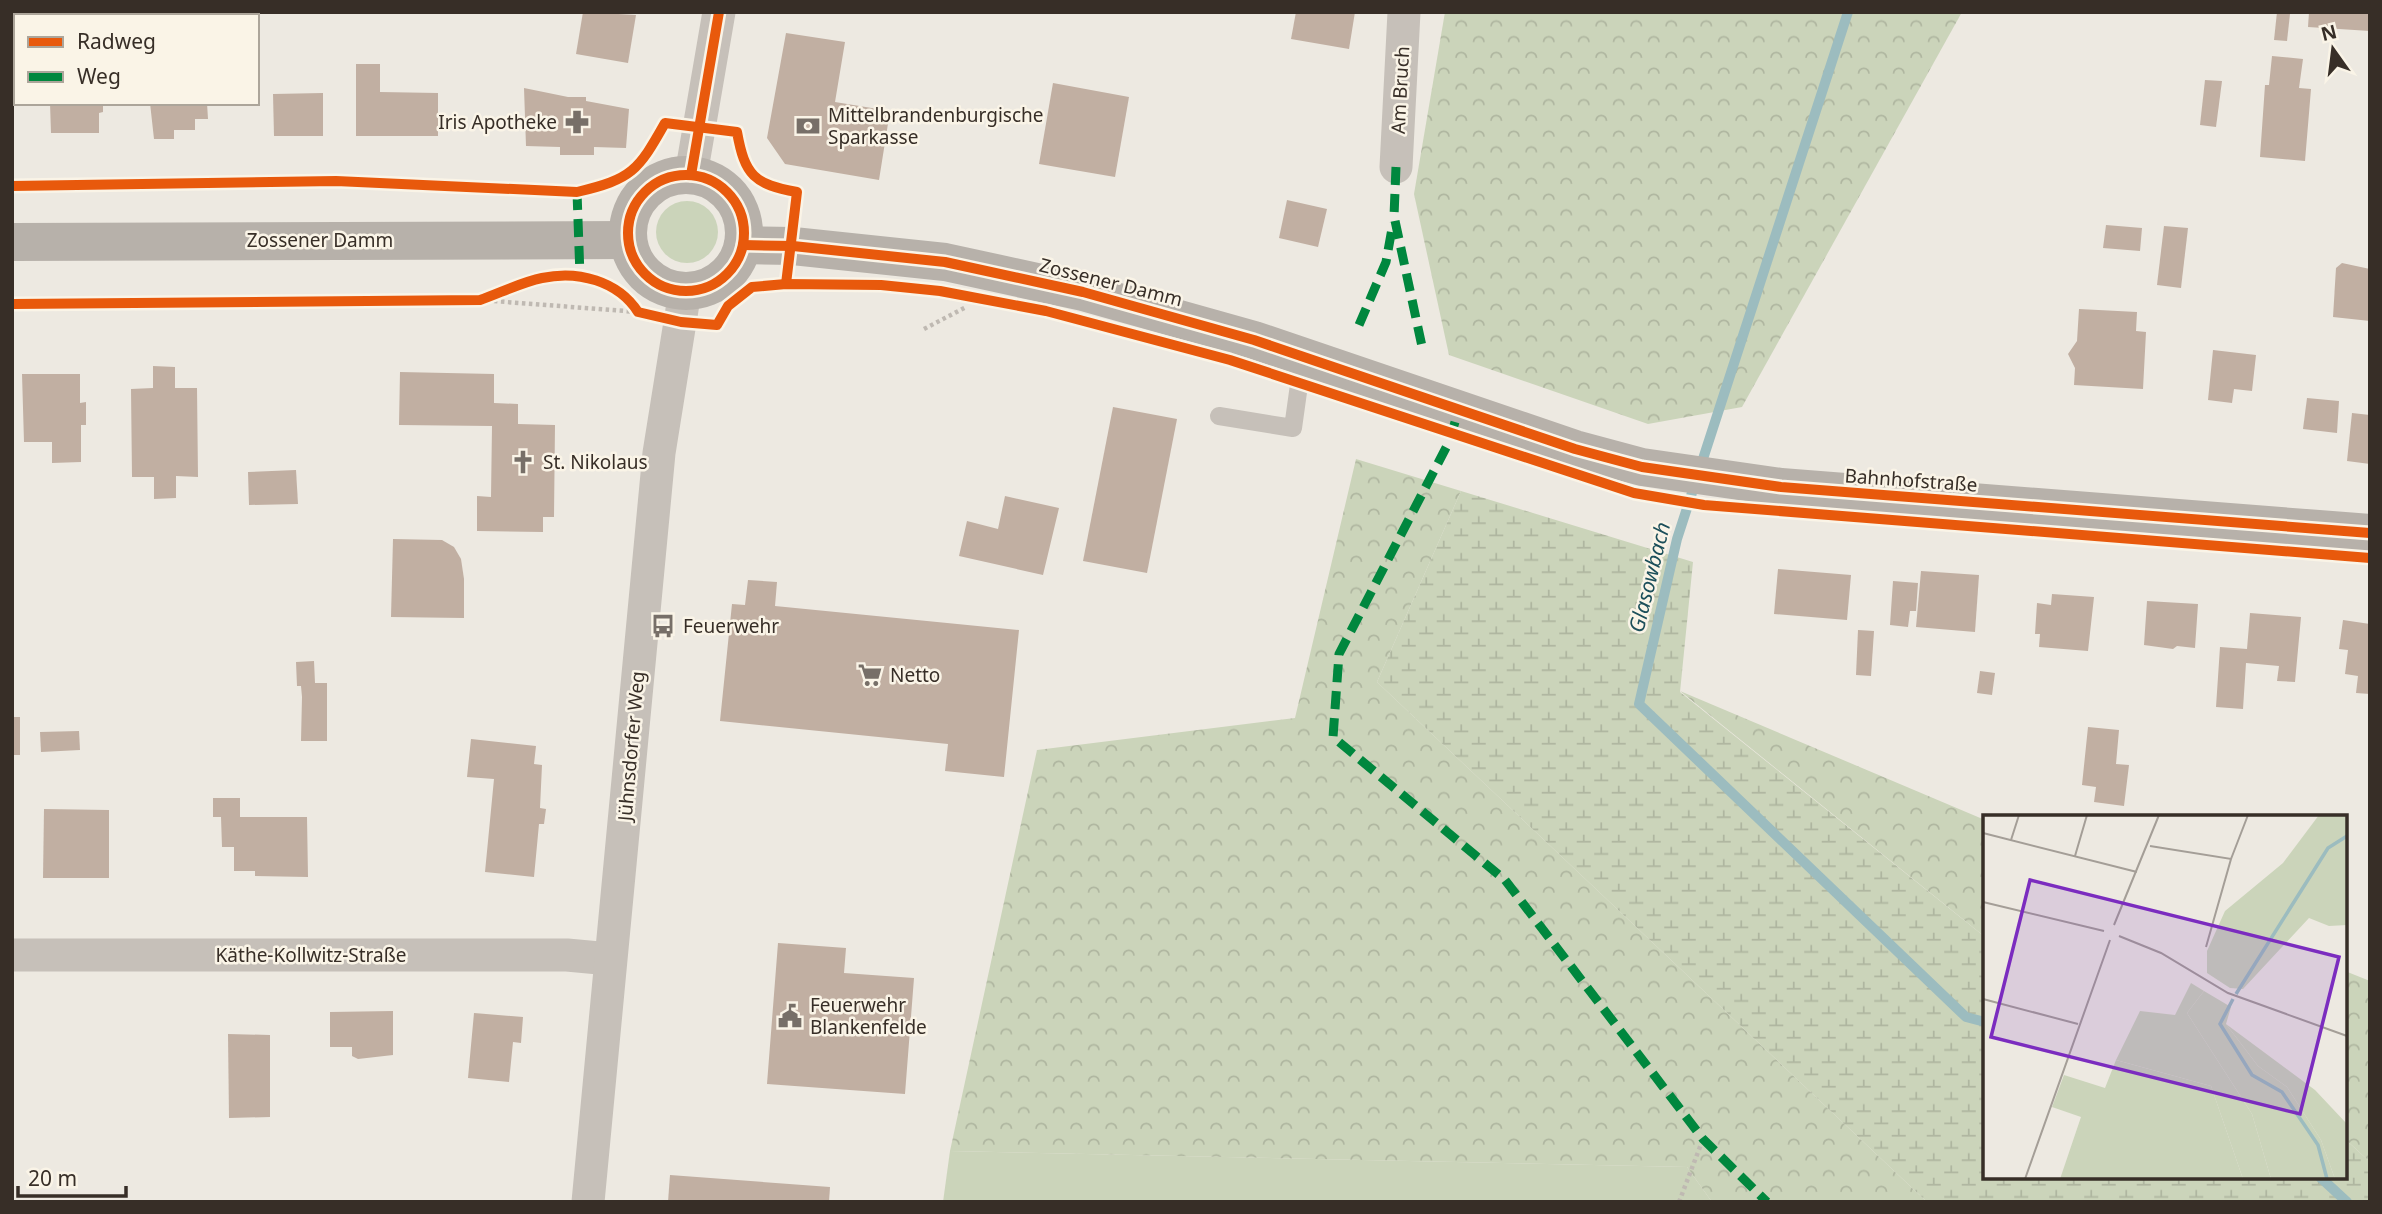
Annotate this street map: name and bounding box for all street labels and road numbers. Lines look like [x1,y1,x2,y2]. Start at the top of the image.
street label: Am Bruch [1385,46,1415,134]
street label: Zossener Damm [247,227,393,253]
street label: Zossener Damm [1037,252,1185,312]
street label: Bahnhofstraße [1844,462,1978,498]
street label: Jühnsdorfer Weg [611,670,650,824]
street label: Käthe-Kollwitz-Straße [216,942,406,968]

